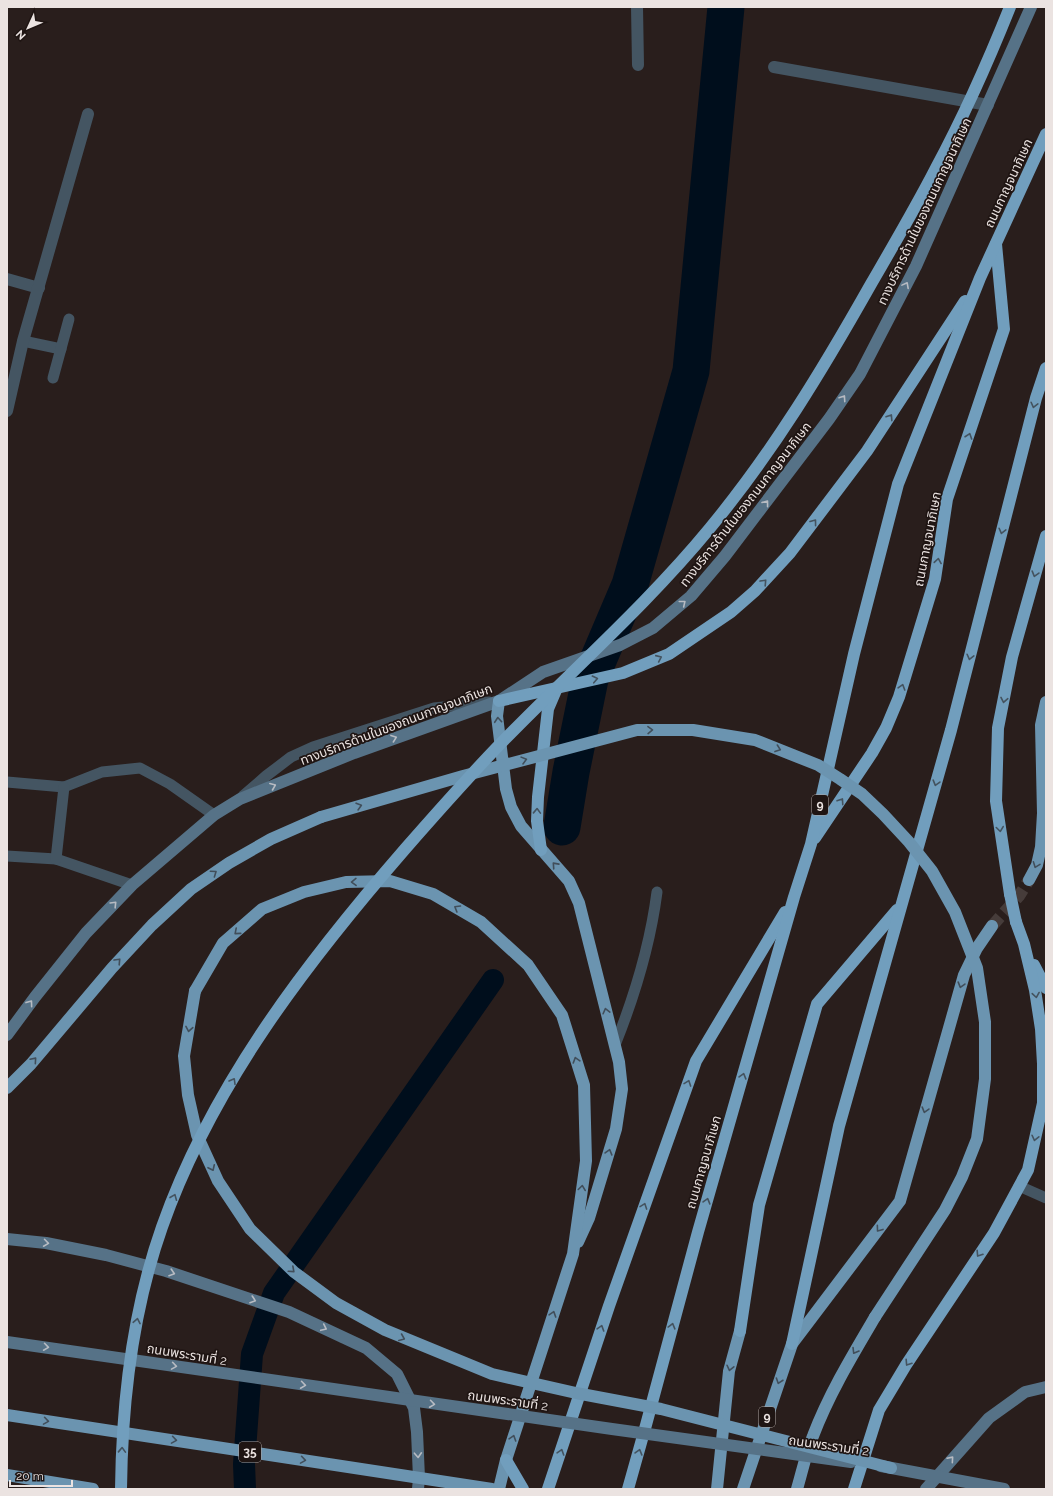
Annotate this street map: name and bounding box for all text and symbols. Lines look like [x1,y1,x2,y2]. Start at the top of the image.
north arrow [8,8,48,48]
text: N [14,27,29,42]
street label: ทางบริการด้านในของถนนกาญจนาภิเษก [874,115,975,307]
street label: ถนนกาญจนาภิเษก [981,136,1036,230]
one-way arrow [902,282,909,289]
one-way arrow [838,396,845,403]
one-way arrow [1030,402,1039,409]
one-way arrow [885,414,892,421]
street label: ทางบริการด้านในของถนนกาญจนาภิเษก [676,419,814,590]
one-way arrow [964,432,972,439]
street label: ถนนกาญจนาภิเษก [911,490,944,588]
one-way arrow [761,500,768,507]
one-way arrow [809,519,816,526]
one-way arrow [998,528,1007,535]
one-way arrow [933,558,941,565]
one-way arrow [1032,571,1040,577]
one-way arrow [759,579,766,587]
one-way arrow [679,601,686,608]
one-way arrow [966,654,974,661]
one-way arrow [655,655,662,663]
one-way arrow [592,676,599,684]
street label: ทางบริการด้านในของถนนกาญจนาภิเษก [298,681,494,768]
one-way arrow [897,683,906,690]
one-way arrow [1000,697,1009,703]
one-way arrow [494,717,503,723]
one-way arrow [647,726,653,734]
one-way arrow [390,735,397,743]
one-way arrow [774,744,781,752]
one-way arrow [520,756,527,765]
one-way arrow [932,779,941,786]
one-way arrow [269,782,276,790]
road number: 9 [812,795,828,815]
one-way arrow [836,798,843,805]
one-way arrow [355,802,362,811]
one-way arrow [533,808,541,814]
one-way arrow [995,826,1004,832]
one-way arrow [1032,862,1041,869]
one-way arrow [552,863,559,870]
one-way arrow [210,871,217,878]
one-way arrow [351,878,357,886]
one-way arrow [109,901,117,909]
one-way arrow [454,906,461,913]
one-way arrow [234,927,241,934]
one-way arrow [114,958,121,966]
one-way arrow [957,981,966,988]
one-way arrow [1031,992,1040,998]
one-way arrow [25,1001,32,1008]
one-way arrow [602,1008,611,1015]
one-way arrow [185,1026,193,1032]
one-way arrow [572,1056,581,1063]
one-way arrow [29,1057,37,1065]
one-way arrow [738,1072,747,1079]
one-way arrow [228,1078,235,1085]
one-way arrow [683,1080,692,1087]
one-way arrow [921,1106,930,1113]
street label: ถนนกาญจนาภิเษก [683,1114,724,1211]
one-way arrow [1031,1135,1039,1141]
one-way arrow [604,1148,613,1155]
one-way arrow [207,1164,215,1172]
one-way arrow [577,1185,586,1191]
one-way arrow [170,1193,178,1200]
one-way arrow [702,1197,711,1204]
one-way arrow [640,1202,648,1209]
one-way arrow [877,1225,884,1232]
one-way arrow [43,1238,49,1247]
one-way arrow [977,1250,984,1257]
one-way arrow [287,1265,295,1272]
one-way arrow [168,1268,175,1277]
one-way arrow [250,1295,257,1304]
one-way arrow [548,1311,557,1318]
one-way arrow [132,1318,140,1324]
one-way arrow [320,1323,328,1331]
one-way arrow [668,1323,676,1329]
one-way arrow [596,1325,605,1332]
one-way arrow [399,1333,406,1341]
street label: ถนนพระรามที่ 2 [146,1339,229,1368]
one-way arrow [43,1342,49,1351]
one-way arrow [853,1347,860,1354]
one-way arrow [905,1359,913,1366]
one-way arrow [171,1361,177,1370]
one-way arrow [726,1365,734,1371]
one-way arrow [776,1378,784,1385]
one-way arrow [300,1380,306,1389]
street label: ถนนพระรามที่ 2 [467,1385,550,1414]
one-way arrow [428,1399,435,1408]
road number: 9 [759,1407,775,1427]
one-way arrow [42,1416,49,1425]
street label: ถนนพระรามที่ 2 [788,1430,871,1459]
one-way arrow [509,1435,517,1442]
one-way arrow [171,1436,177,1444]
road number: 35 [239,1442,261,1462]
one-way arrow [118,1447,126,1453]
one-way arrow [634,1448,643,1455]
one-way arrow [556,1449,564,1456]
one-way arrow [414,1452,423,1458]
one-way arrow [300,1455,306,1464]
one-way arrow [947,1457,954,1464]
scale bar [10,1462,72,1488]
text: 20 m [16,1469,44,1483]

